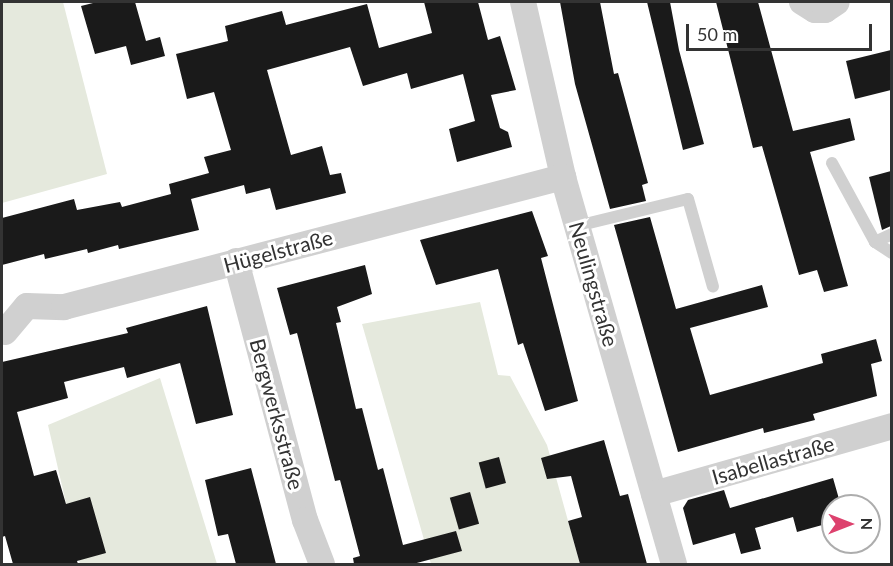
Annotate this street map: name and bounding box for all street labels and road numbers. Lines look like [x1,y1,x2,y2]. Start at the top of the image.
street label: Neulingstraße [564,219,624,349]
street label: Hügelstraße [221,224,335,278]
street label: Bergwerksstraße [245,336,309,492]
street label: Isabellastraße [709,431,837,489]

